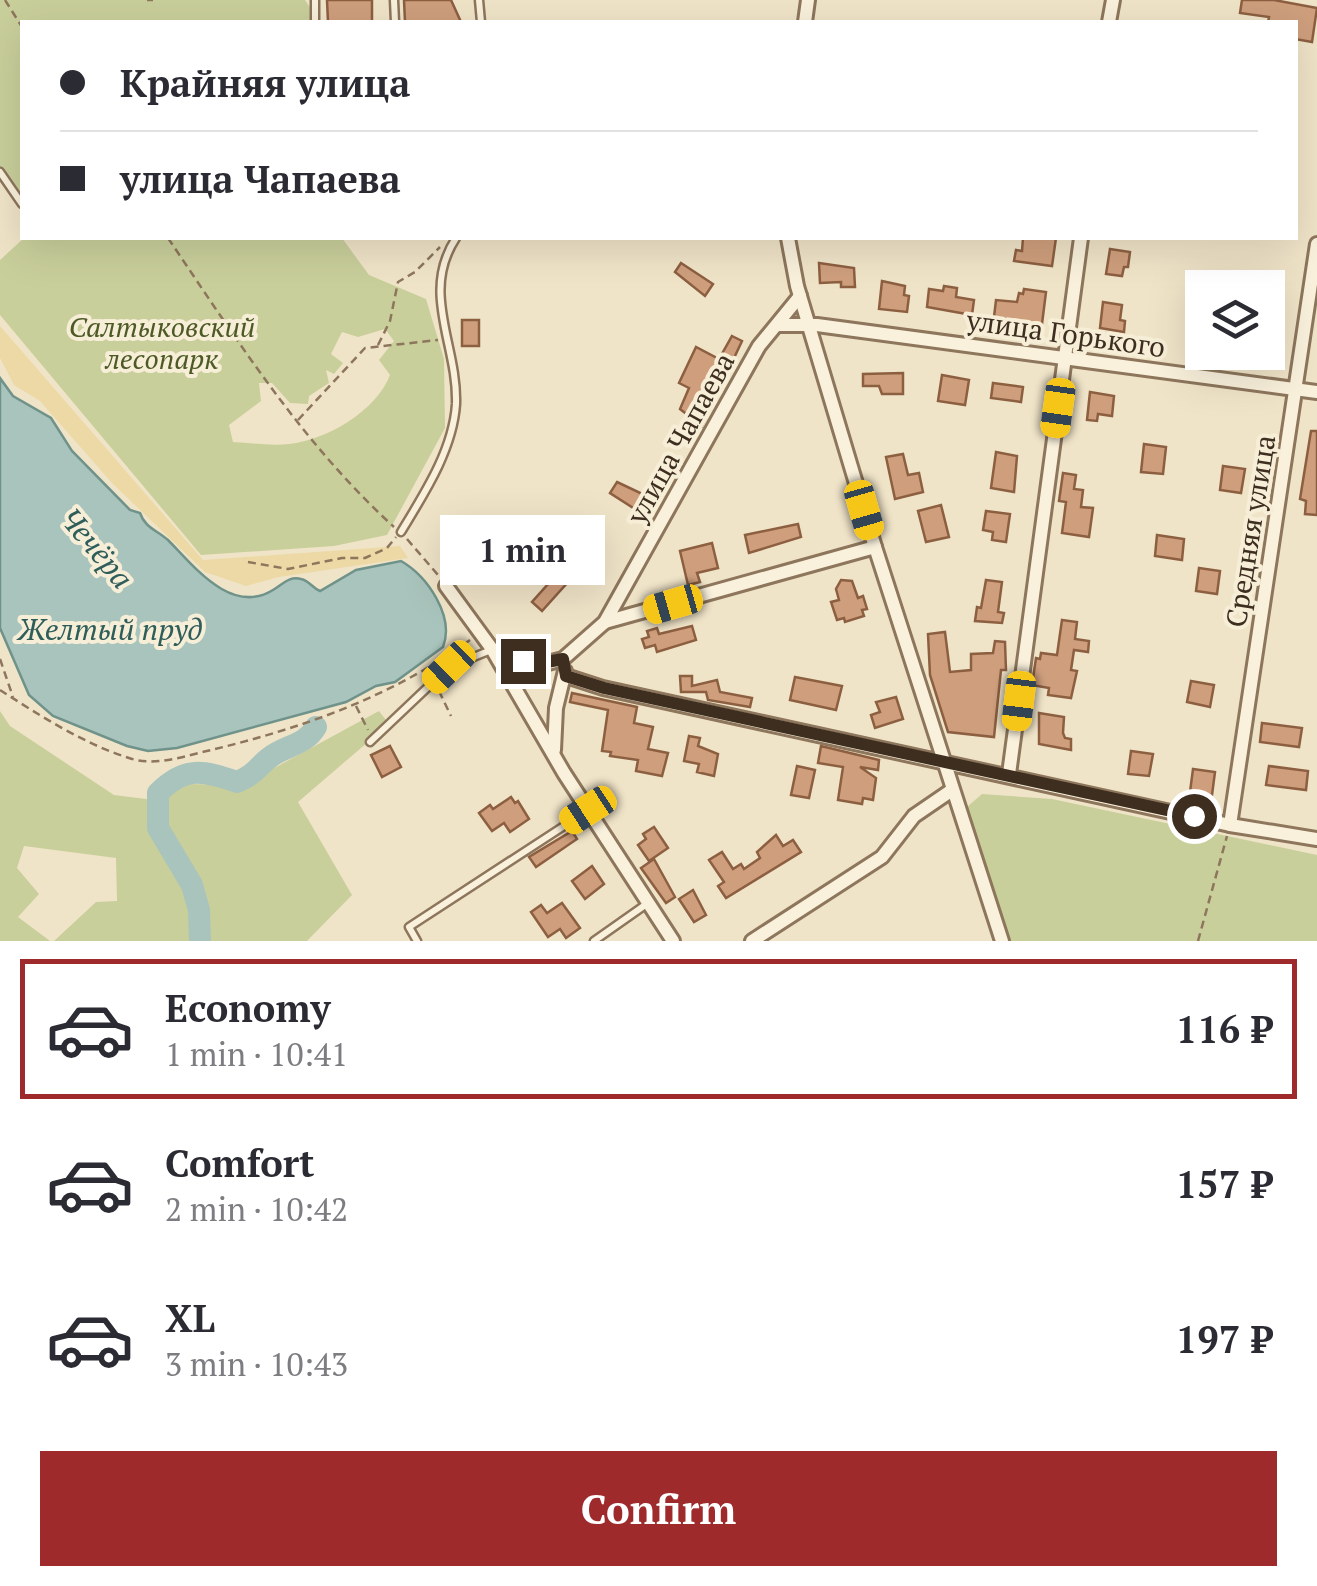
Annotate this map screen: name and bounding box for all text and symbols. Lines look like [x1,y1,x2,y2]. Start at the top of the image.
text: Крайняя улица [120,58,410,108]
text: улица Чапаева [120,154,401,204]
map controls [1185,270,1285,370]
button: layers [1185,270,1285,370]
street label: улица Горького [963,301,1168,365]
park label: Салтыковский лесопарк [69,308,255,377]
street label: улица Чапаева [617,346,742,531]
car [1039,376,1077,440]
street label: Средняя улица [1217,432,1283,630]
car [841,477,887,543]
water label: Чечёра [52,499,142,597]
callout: 1 min [440,516,606,586]
text: 1 min [479,529,566,571]
car [640,581,706,627]
water label: Желтый пруд [16,609,203,649]
car [417,635,481,699]
route end [501,639,546,684]
car [1000,669,1038,733]
car [555,781,621,839]
route start [1172,794,1217,839]
text: Economy [165,983,331,1033]
icon: car [45,984,135,1074]
text: 116 ₽ [1176,1004,1272,1054]
text: 1 min · 10:41 [165,1033,348,1075]
text: Comfort [165,1138,314,1188]
icon: car [45,1139,135,1229]
text: 157 ₽ [1176,1159,1272,1209]
text: 2 min · 10:42 [165,1188,348,1230]
text: XL [165,1293,215,1343]
icon: car [45,1294,135,1384]
text: 197 ₽ [1176,1314,1272,1364]
text: 3 min · 10:43 [165,1343,348,1385]
button: Confirm [40,1451,1277,1566]

